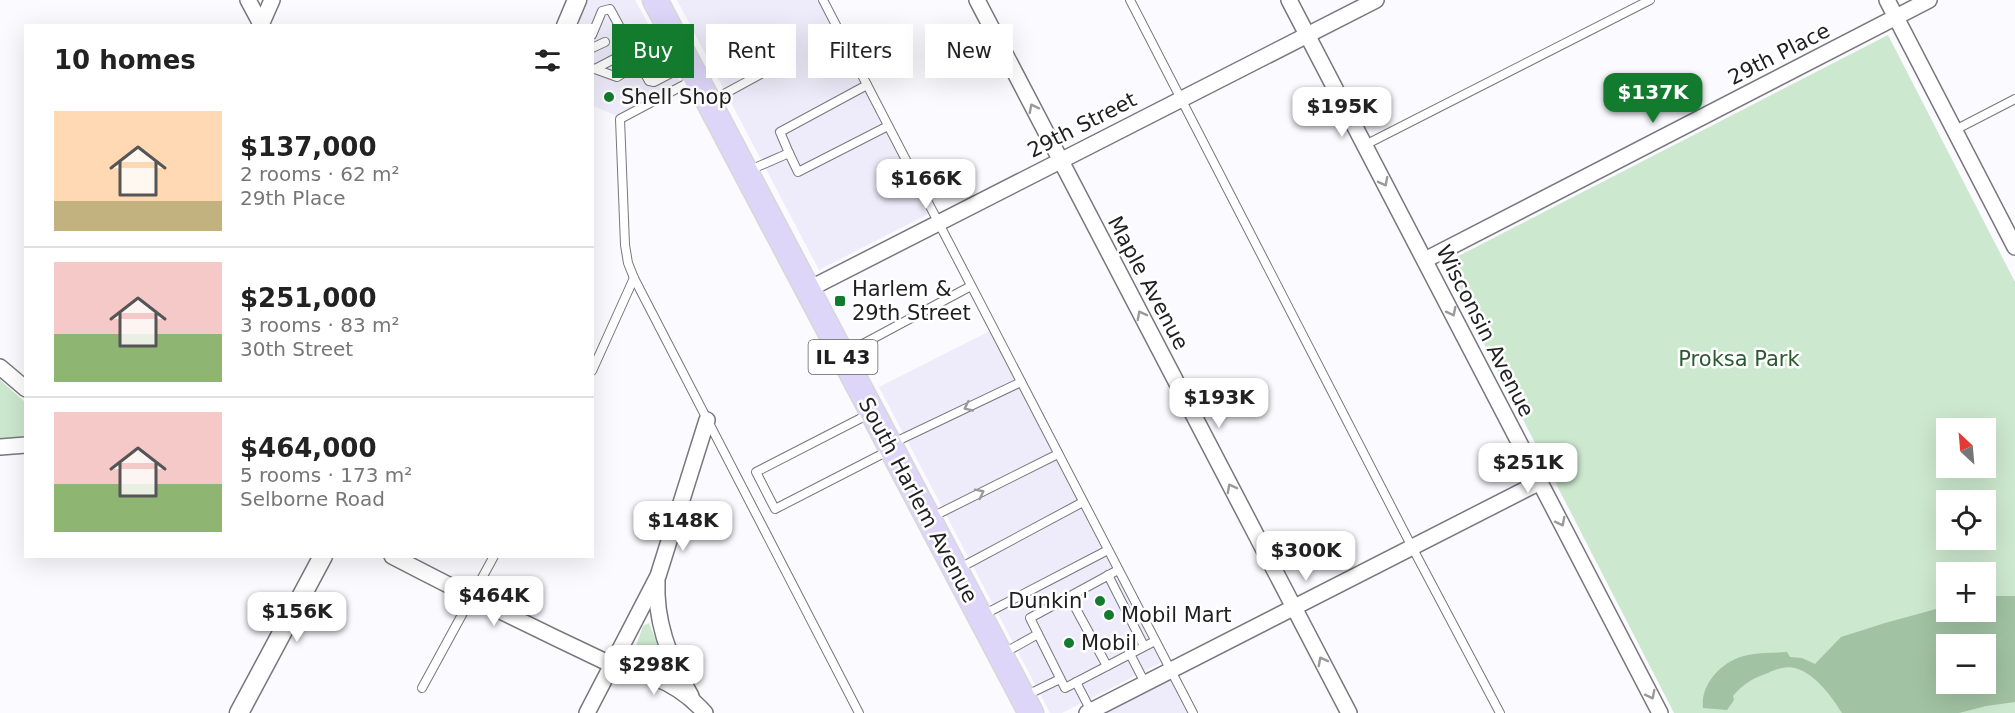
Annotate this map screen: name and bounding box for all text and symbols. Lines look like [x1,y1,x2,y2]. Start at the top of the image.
street label: 29th Place [1724,18,1834,90]
chip: Buy [612,24,694,78]
chip: Rent [706,24,796,78]
chip: Filters [808,24,913,78]
chip: New [925,24,1013,78]
icon: filters [531,44,564,77]
text: 10 homes [54,45,196,75]
pin: $137K [1611,73,1695,124]
text: $137K [1617,80,1689,104]
place label: Shell Shop [621,85,732,109]
street label: 29th Street [1024,87,1140,163]
pin: $195K [1300,87,1384,138]
marker: Shell Shop [602,90,616,104]
text: $195K [1306,94,1378,118]
one-way arrow [1029,104,1040,115]
text: $137,000 [240,132,377,162]
icon: home [102,135,174,207]
pin: $166K [884,159,968,210]
text: 2 rooms · 62 m² [240,162,400,186]
text: $166K [890,166,962,190]
one-way arrow [1377,176,1388,186]
text: 29th Place [240,186,346,210]
street label: Maple Avenue [1103,212,1193,354]
street label: Wisconsin Avenue [1431,241,1539,421]
place label: Harlem & 29th Street [852,277,971,325]
text: $251,000 [240,283,377,313]
icon: home [102,286,174,358]
marker: Harlem & 29th Street [833,294,847,308]
one-way arrow [1445,306,1456,316]
one-way arrow [1137,311,1148,322]
text: 3 rooms · 83 m² [240,313,400,337]
text: 30th Street [240,337,353,361]
road number: IL 43 [808,340,878,374]
park label: Proksa Park [1678,347,1801,371]
pin: $193K [1177,378,1261,429]
text: $193K [1183,385,1255,409]
street label: South Harlem Avenue [854,393,982,607]
one-way arrow [964,400,975,412]
north arrow [1936,418,1996,478]
map controls [1936,418,1996,694]
text: $464,000 [240,433,377,463]
icon: home [102,436,174,508]
pin: $251K [1486,443,1570,494]
text: $251K [1492,450,1564,474]
text: 5 rooms · 173 m² [240,463,412,487]
one-way arrow [1227,484,1238,495]
text: Selborne Road [240,487,385,511]
one-way arrow [974,489,985,500]
button: locate [1936,490,1996,550]
pin: $148K [641,501,725,552]
text: $148K [647,508,719,532]
one-way arrow [1554,516,1565,527]
pin: $300K [1264,531,1348,582]
text: $300K [1270,538,1342,562]
button: + [1936,562,1996,622]
pin: $464K [452,576,536,627]
text: $464K [458,583,530,607]
place label: Dunkin' [1008,589,1088,613]
pin: $156K [255,592,339,643]
marker: Dunkin' [1093,594,1107,608]
text: $156K [261,599,333,623]
place label: Mobil Mart [1121,603,1232,627]
marker: Mobil Mart [1102,608,1116,622]
place label: Mobil [1081,631,1137,655]
button: − [1936,634,1996,694]
marker: Mobil [1062,636,1076,650]
pin: $298K [612,645,696,696]
text: $298K [618,652,690,676]
one-way arrow [1317,656,1329,667]
one-way arrow [1643,689,1655,700]

